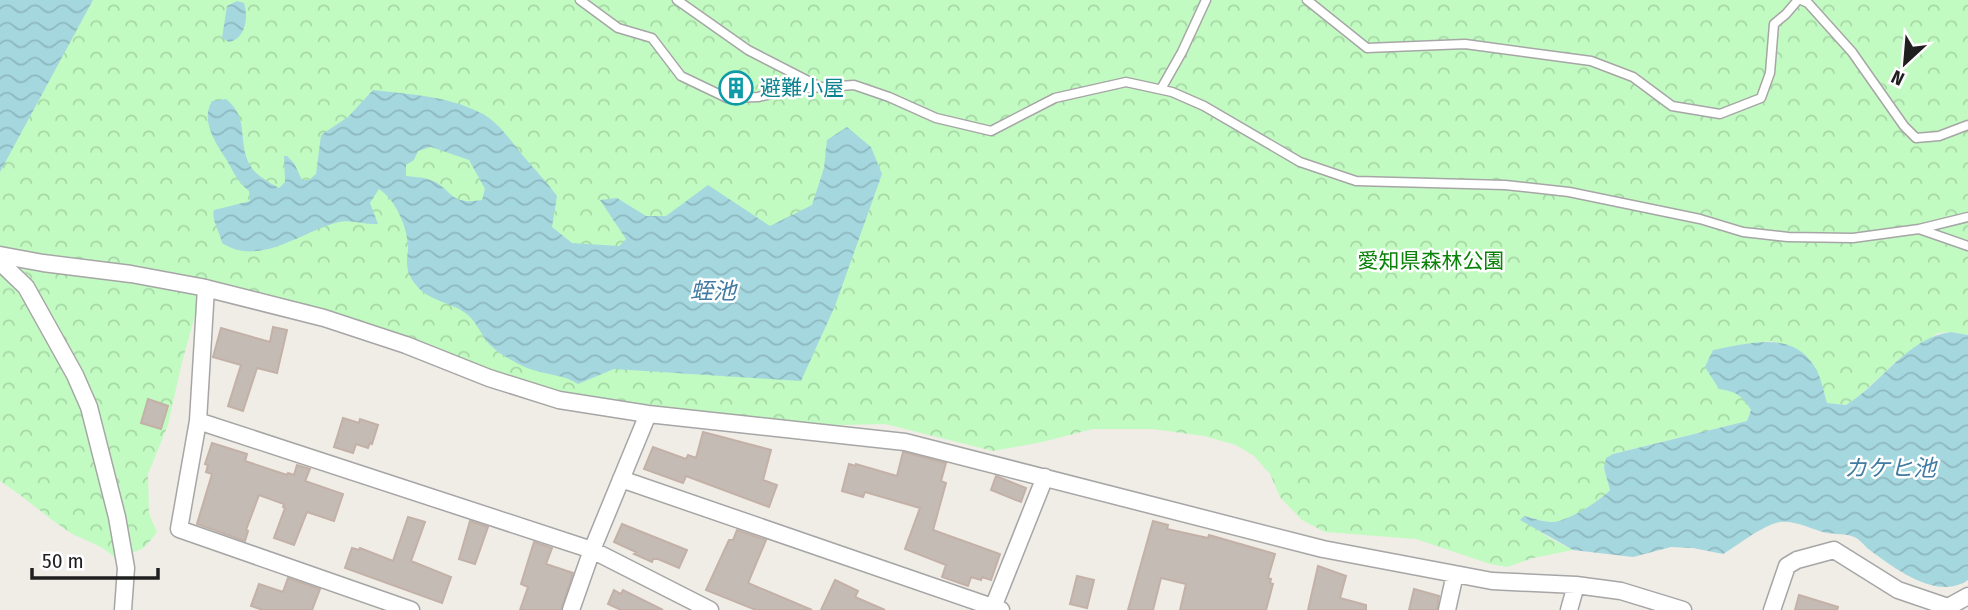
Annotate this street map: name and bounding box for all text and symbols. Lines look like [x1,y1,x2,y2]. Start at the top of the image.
north arrow [1870,28,1940,98]
text: N [1888,65,1908,91]
building icon: 避難小屋 [717,69,755,107]
place label: 避難小屋 [760,75,844,101]
park label: 愛知県森林公園 [1358,248,1505,274]
water label: 蛭池 [690,277,738,305]
water label: カケヒ池 [1844,454,1938,482]
scale bar [32,536,158,580]
text: 50 m [42,548,84,574]

